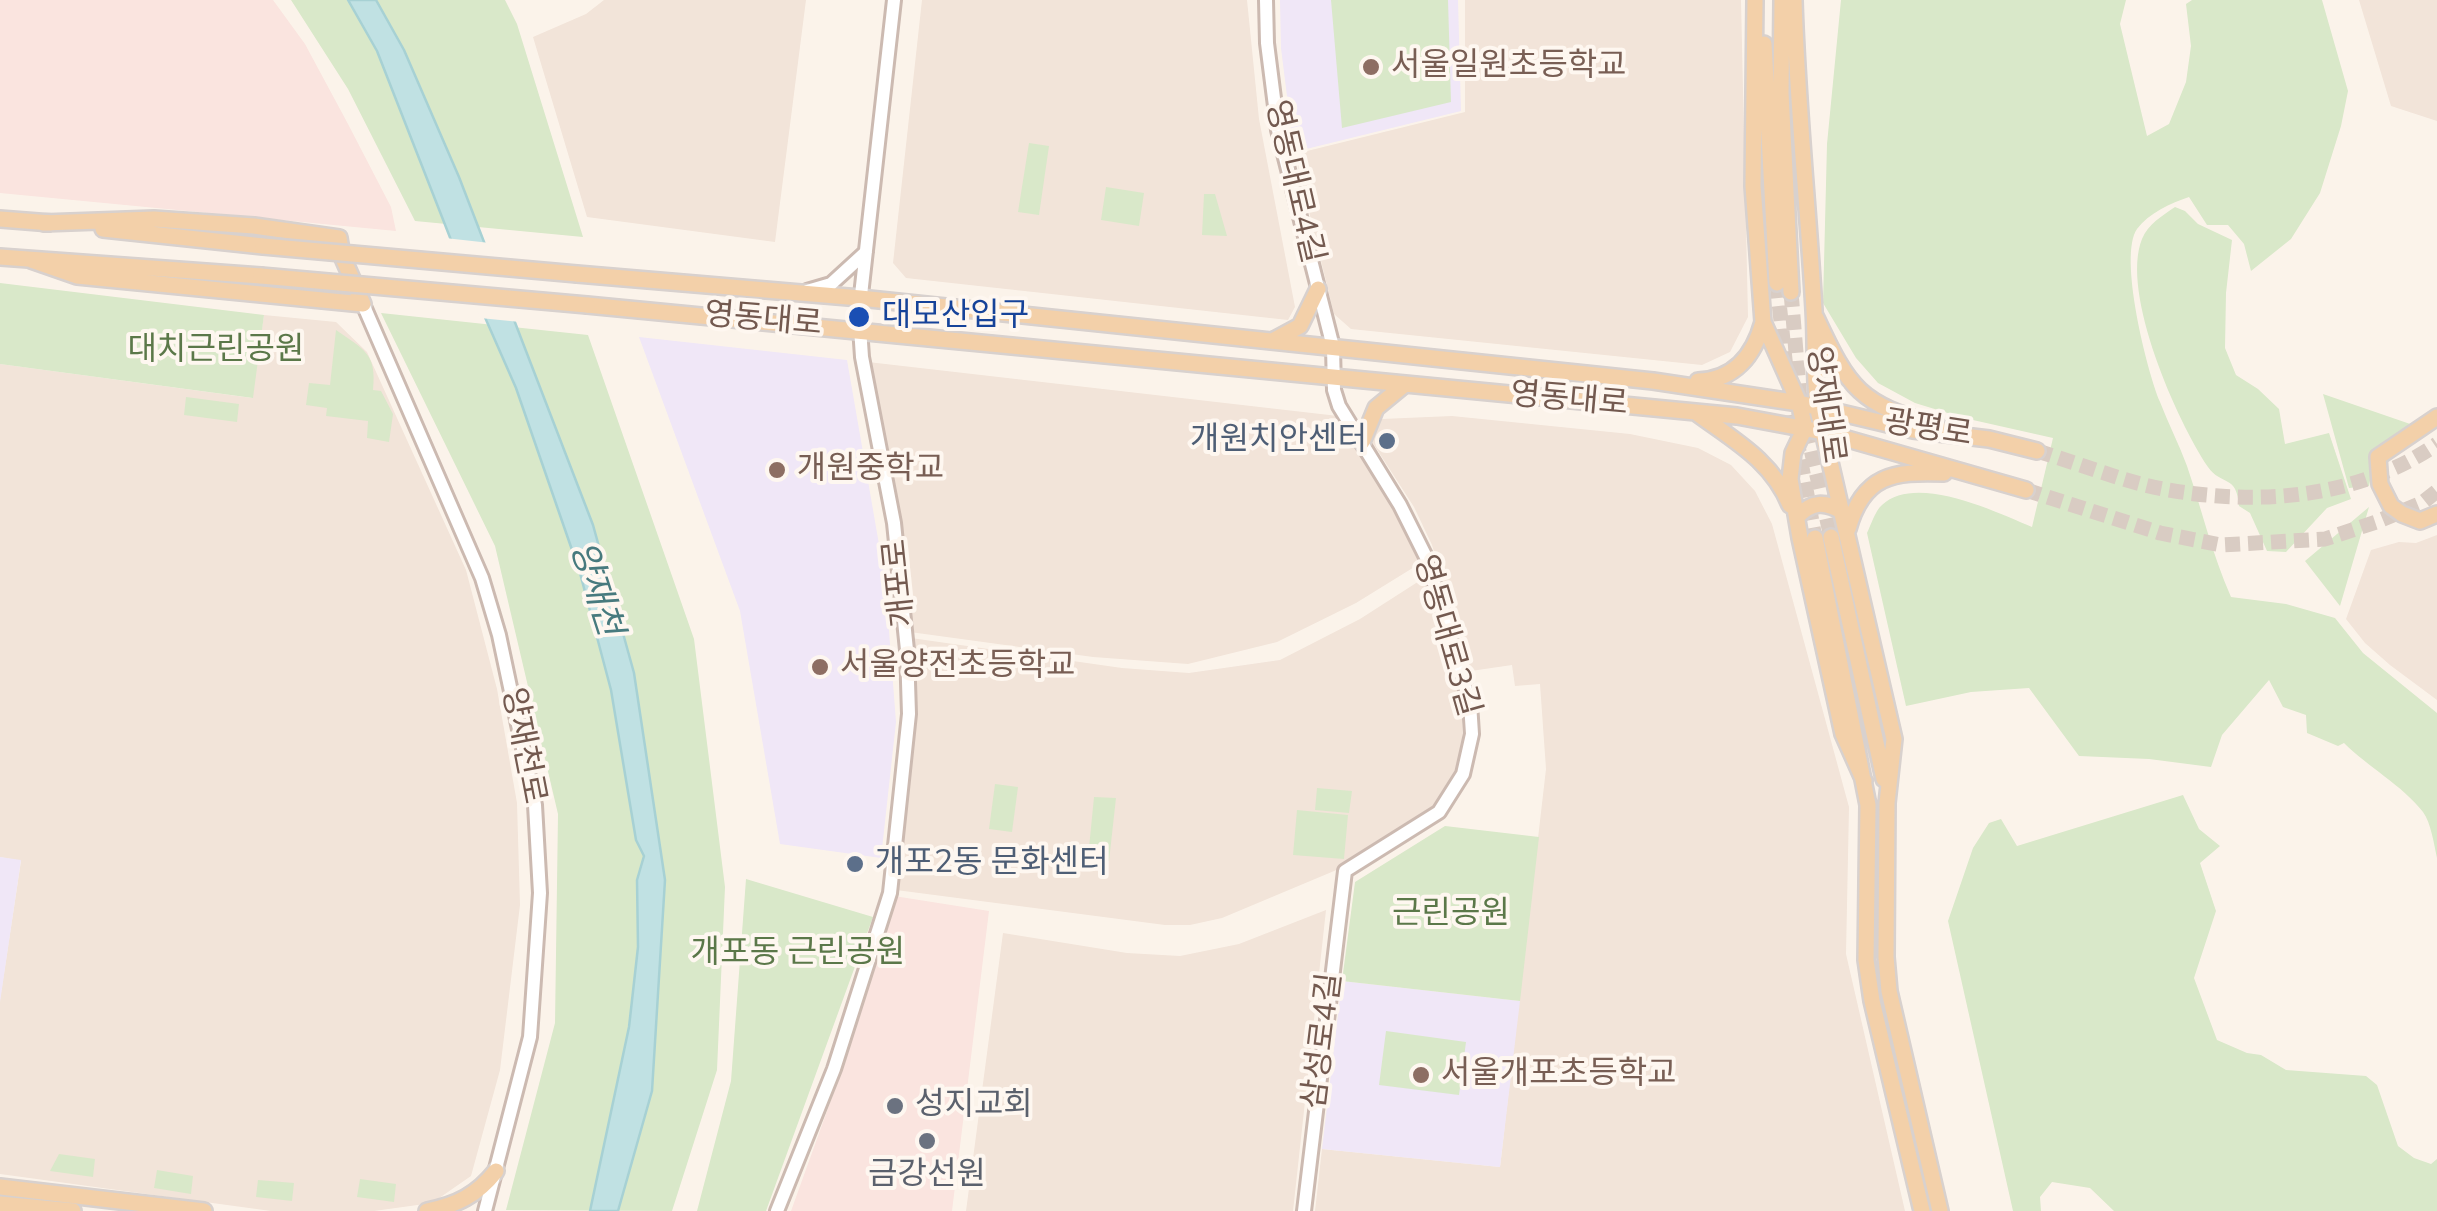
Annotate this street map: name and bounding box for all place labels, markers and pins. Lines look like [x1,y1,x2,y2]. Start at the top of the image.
place label: 서울일원초등학교 [1391,48,1627,86]
marker: 서울일원초등학교 [1360,56,1382,78]
place label: 대모산입구 [882,298,1029,336]
marker: 대모산입구 [846,304,872,330]
place label: 개원치안센터 [1190,422,1367,460]
marker: 개원치안센터 [1376,430,1398,452]
place label: 개원중학교 [797,451,944,489]
marker: 개원중학교 [766,459,788,481]
place label: 서울양전초등학교 [840,648,1076,686]
marker: 서울양전초등학교 [809,656,831,678]
place label: 개포2동 문화센터 [875,845,1109,883]
marker: 개포2동 문화센터 [844,853,866,875]
place label: 서울개포초등학교 [1441,1056,1677,1094]
marker: 서울개포초등학교 [1410,1064,1432,1086]
place label: 성지교회 [915,1087,1033,1125]
marker: 성지교회 [884,1095,906,1117]
marker: 금강선원 [916,1130,938,1152]
place label: 금강선원 [868,1157,986,1195]

